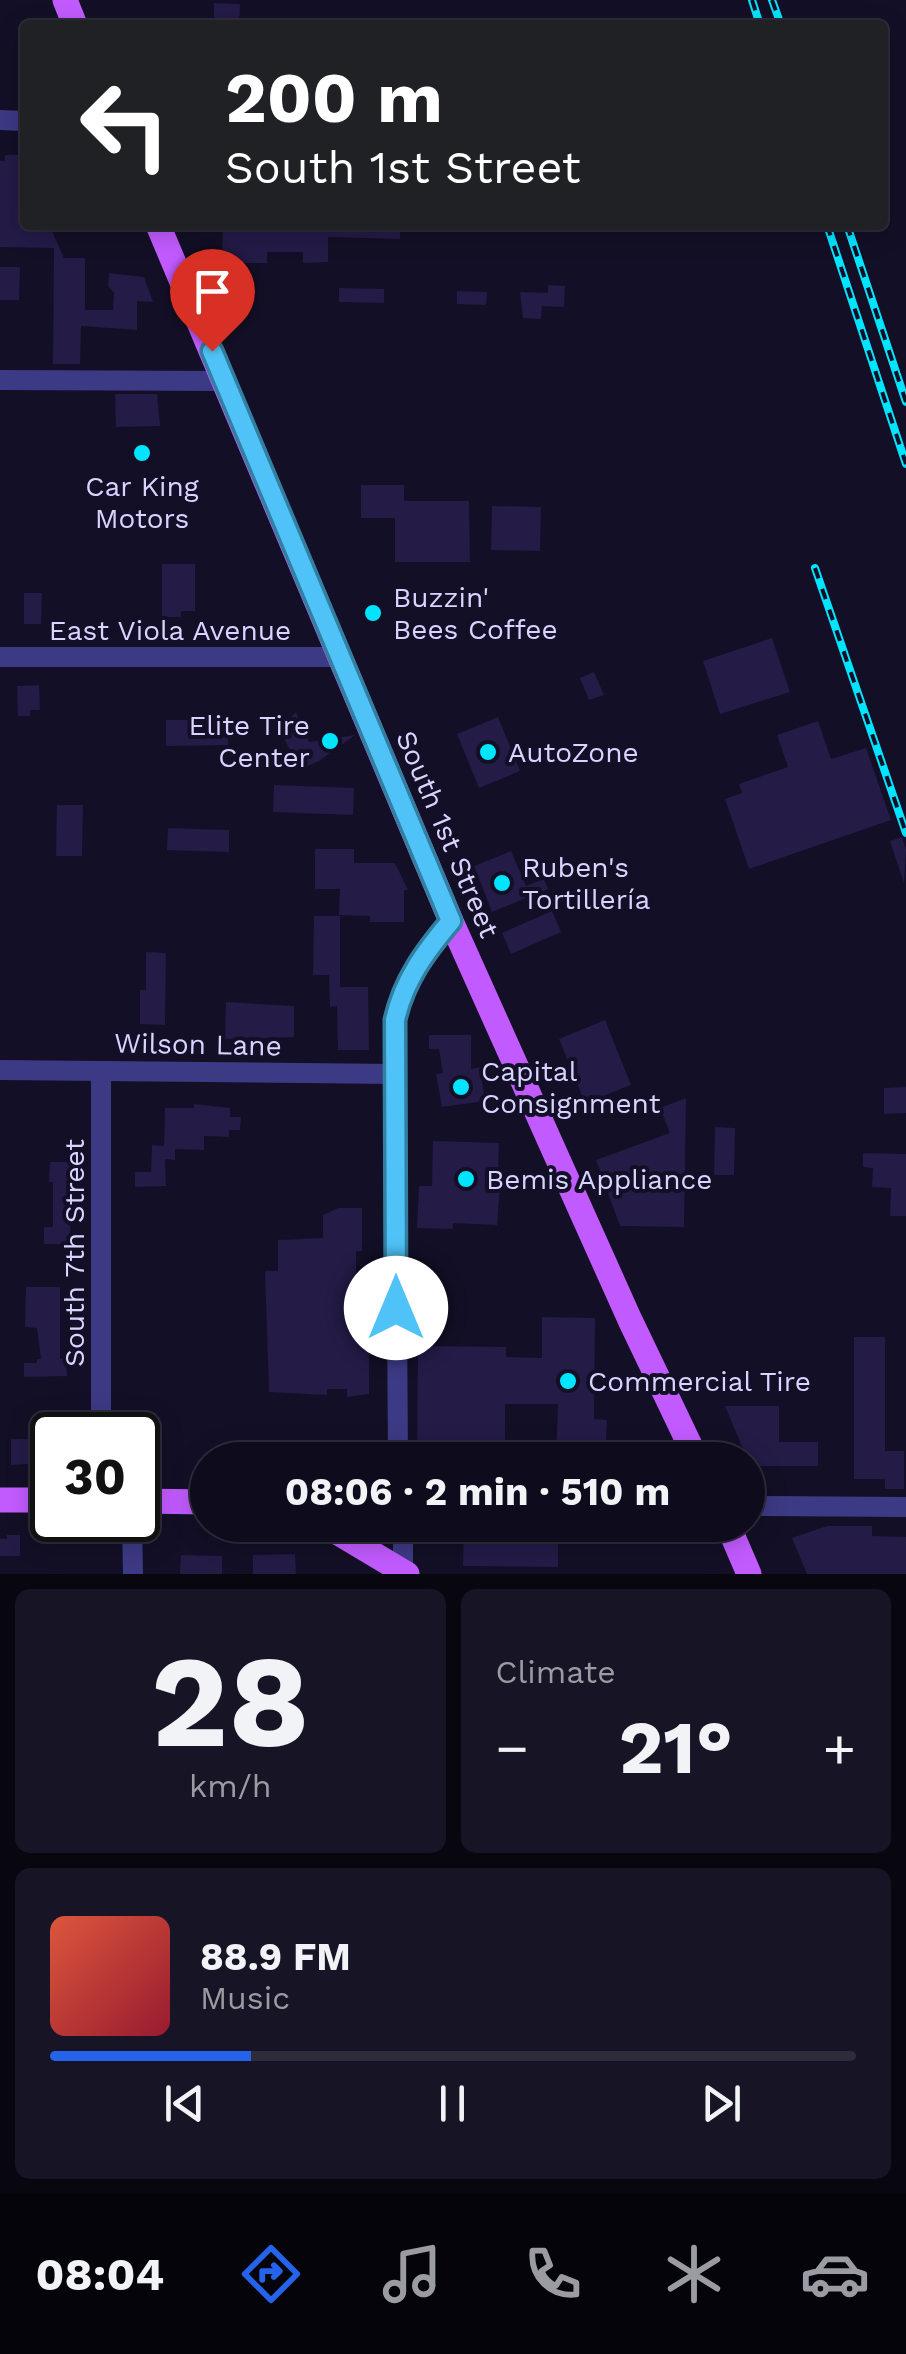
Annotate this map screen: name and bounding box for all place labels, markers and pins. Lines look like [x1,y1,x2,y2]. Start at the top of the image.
pin [170,249,255,352]
marker: Car King Motors [131,442,153,464]
place label: Car King Motors [85,470,199,535]
place label: Buzzin' Bees Coffee [393,581,558,646]
marker: Buzzin' Bees Coffee [362,602,384,624]
place label: Elite Tire Center [188,709,310,774]
marker: Elite Tire Center [319,730,341,752]
place label: AutoZone [508,736,639,769]
marker: AutoZone [477,741,499,763]
place label: Ruben's Tortillería [522,851,651,916]
marker: Ruben's Tortillería [491,872,513,894]
place label: Capital Consignment [481,1055,661,1120]
marker: Capital Consignment [450,1076,472,1098]
place label: Bemis Appliance [486,1163,712,1196]
marker: Bemis Appliance [455,1168,477,1190]
place label: Commercial Tire [588,1365,811,1398]
marker: Commercial Tire [557,1370,579,1392]

